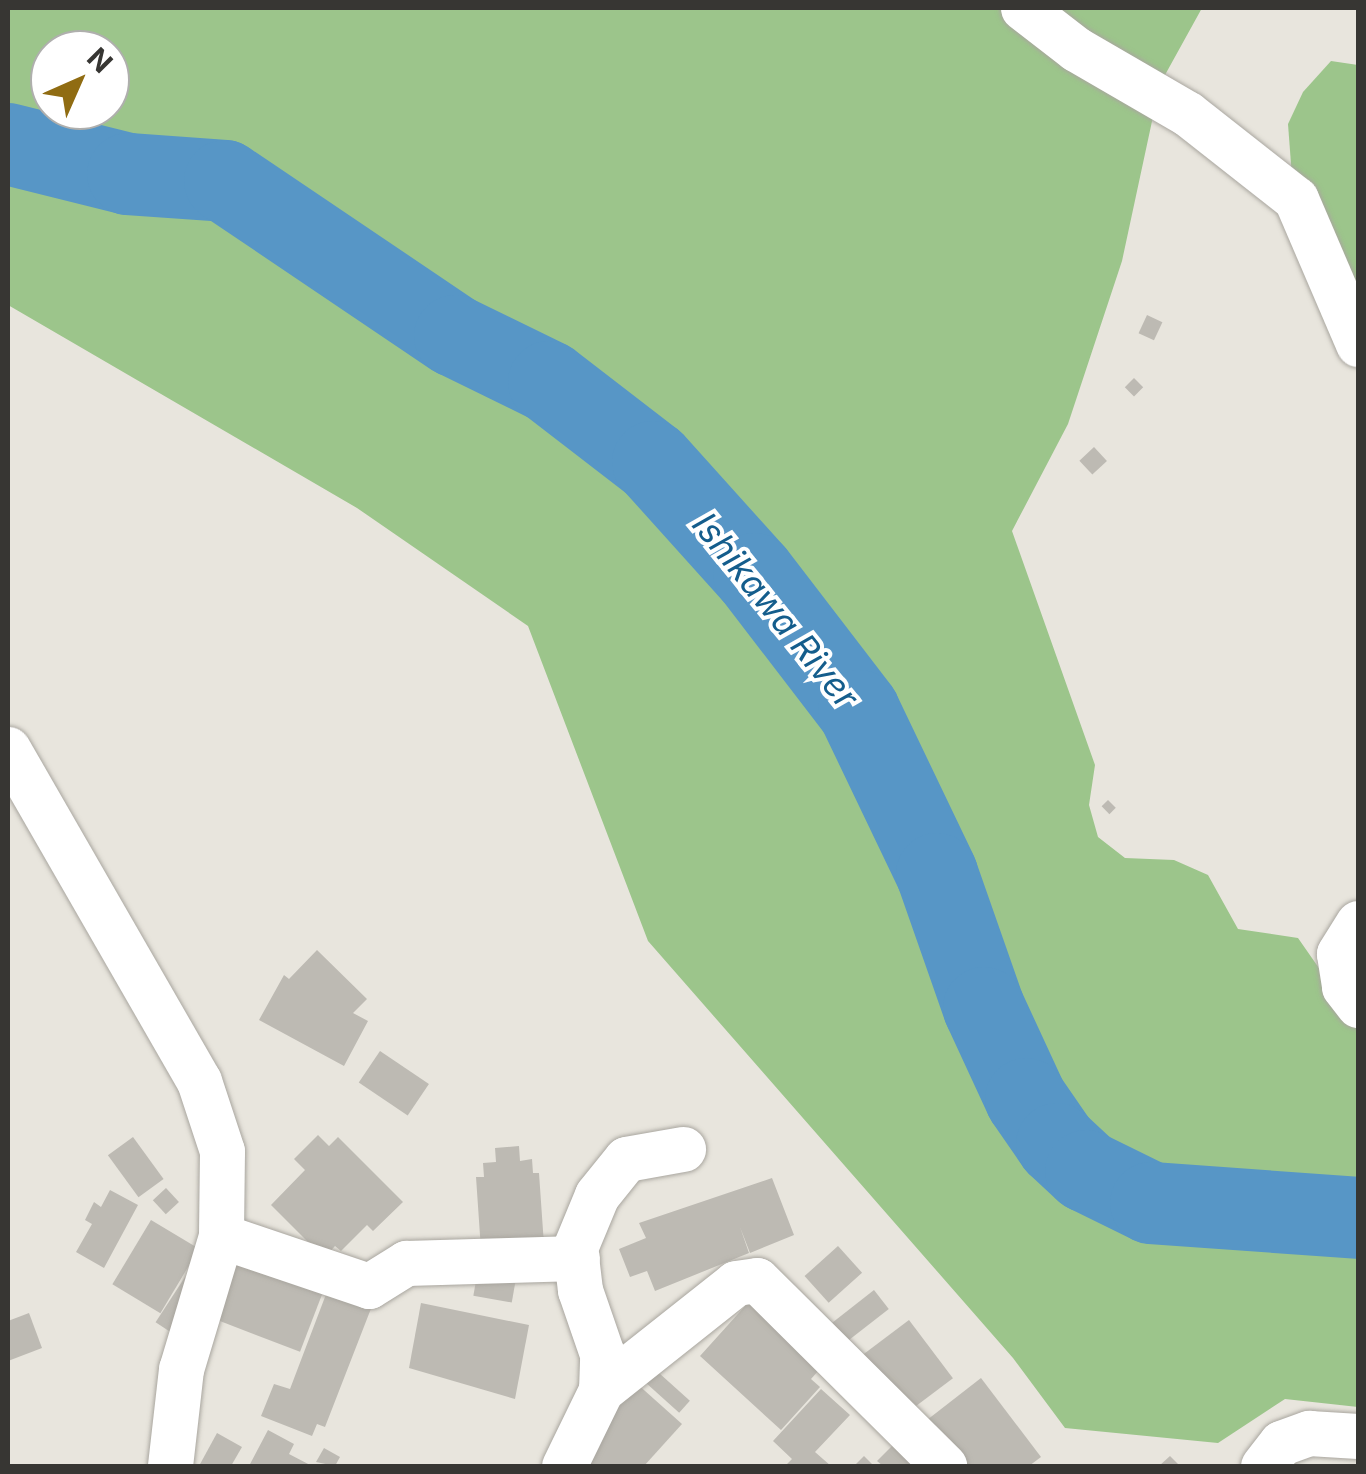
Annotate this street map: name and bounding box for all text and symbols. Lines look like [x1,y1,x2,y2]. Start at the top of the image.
north arrow [30,30,130,130]
text: N [80,41,119,80]
water label: Ishikawa River [684,504,868,716]

